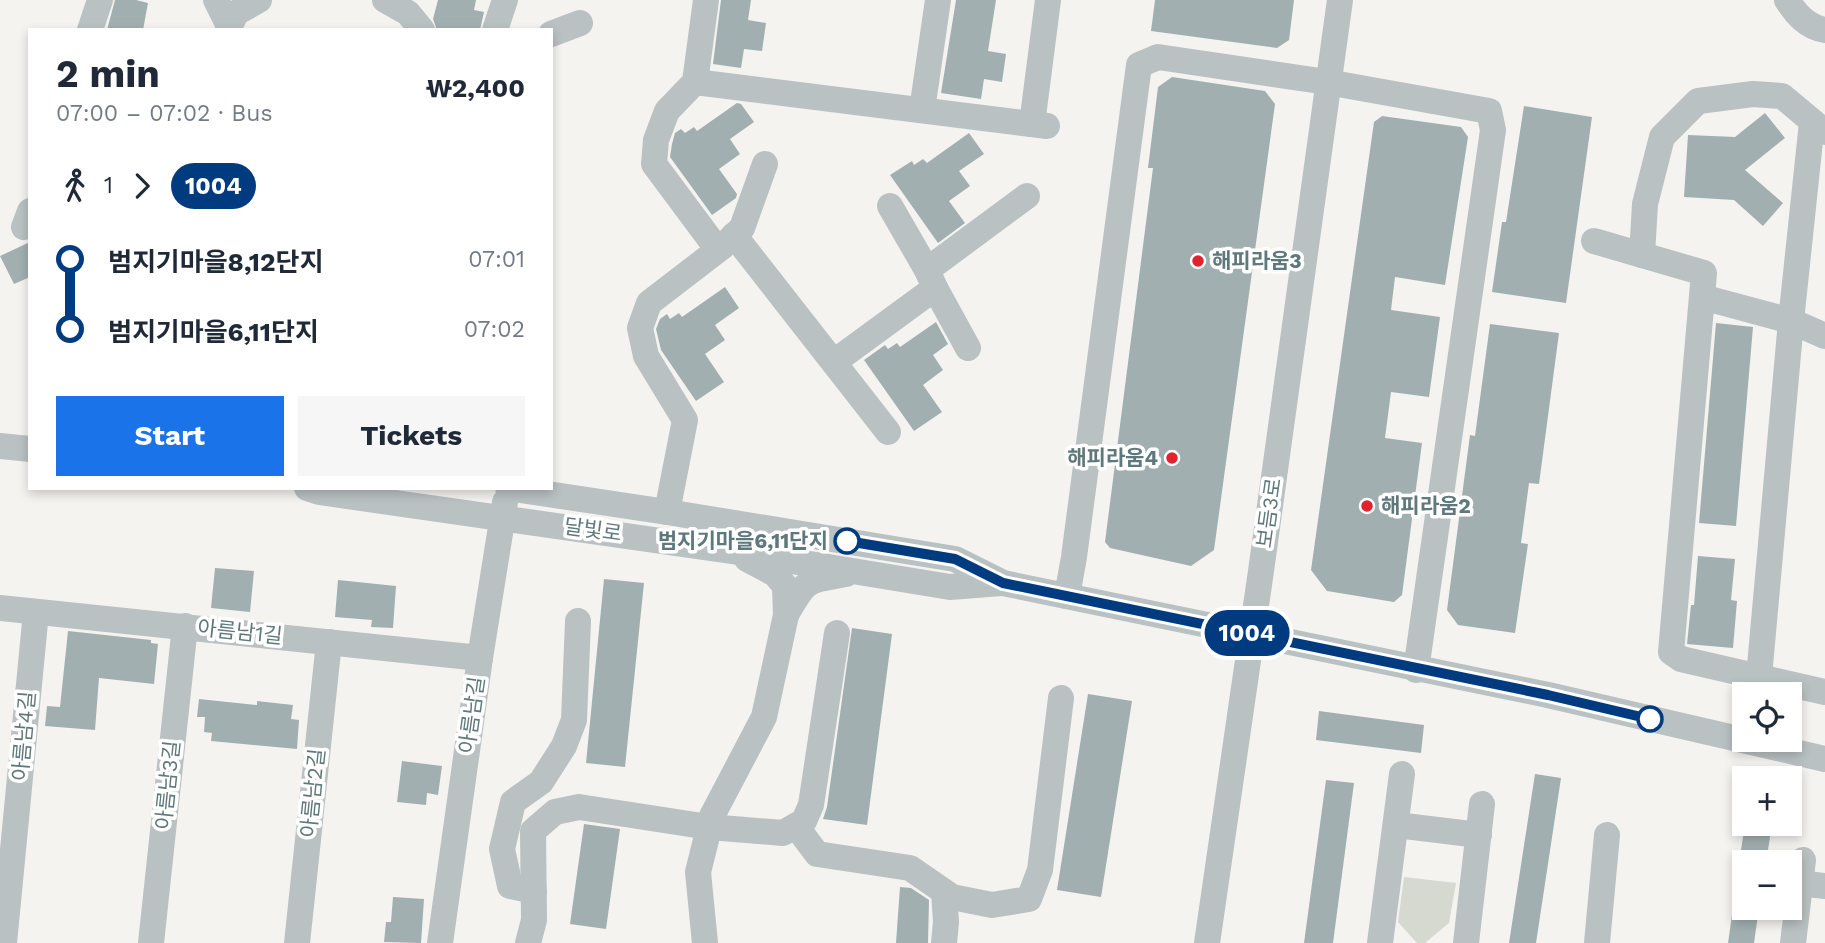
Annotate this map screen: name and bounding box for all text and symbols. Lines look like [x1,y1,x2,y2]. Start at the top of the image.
text: 2 min [56,52,160,96]
text: ₩2,400 [426,73,525,103]
text: 07:00 – 07:02 · Bus [56,100,273,127]
icon: walk [56,167,94,205]
icon: forward [123,167,161,205]
text: 1 [104,172,113,199]
text: 1004 [185,172,242,200]
text: 07:01 [468,246,525,273]
text: 범지기마을8,12단지 [108,247,323,277]
place label: 해피라움3 [1212,248,1302,273]
marker: 해피라움3 [1190,253,1206,269]
text: 07:02 [464,316,525,343]
text: 범지기마을6,11단지 [108,317,319,347]
button: Start [56,396,284,476]
button: Tickets [298,396,525,476]
place label: 해피라움4 [1067,445,1158,470]
marker: 해피라움4 [1164,450,1180,466]
street label: 보듬3로 [1251,476,1286,549]
place label: 해피라움2 [1381,493,1471,518]
marker: 해피라움2 [1359,498,1375,514]
street label: 달빛로 [563,513,624,546]
place label: 범지기마을6,11단지 [658,528,828,553]
marker: 범지기마을6,11단지 [834,528,860,554]
line badge: 1004 [1198,610,1296,656]
street label: 아름남1길 [196,615,284,648]
text: 1004 [1219,619,1275,647]
street label: 아름남길 [454,675,489,755]
map controls [1732,682,1802,920]
button: locate [1732,682,1802,752]
street label: 아름남4길 [7,690,40,782]
unlabelled marker [1637,706,1663,732]
street label: 아름남3길 [150,739,185,831]
street label: 아름남2길 [295,747,330,839]
button: + [1732,766,1802,836]
button: − [1732,850,1802,920]

